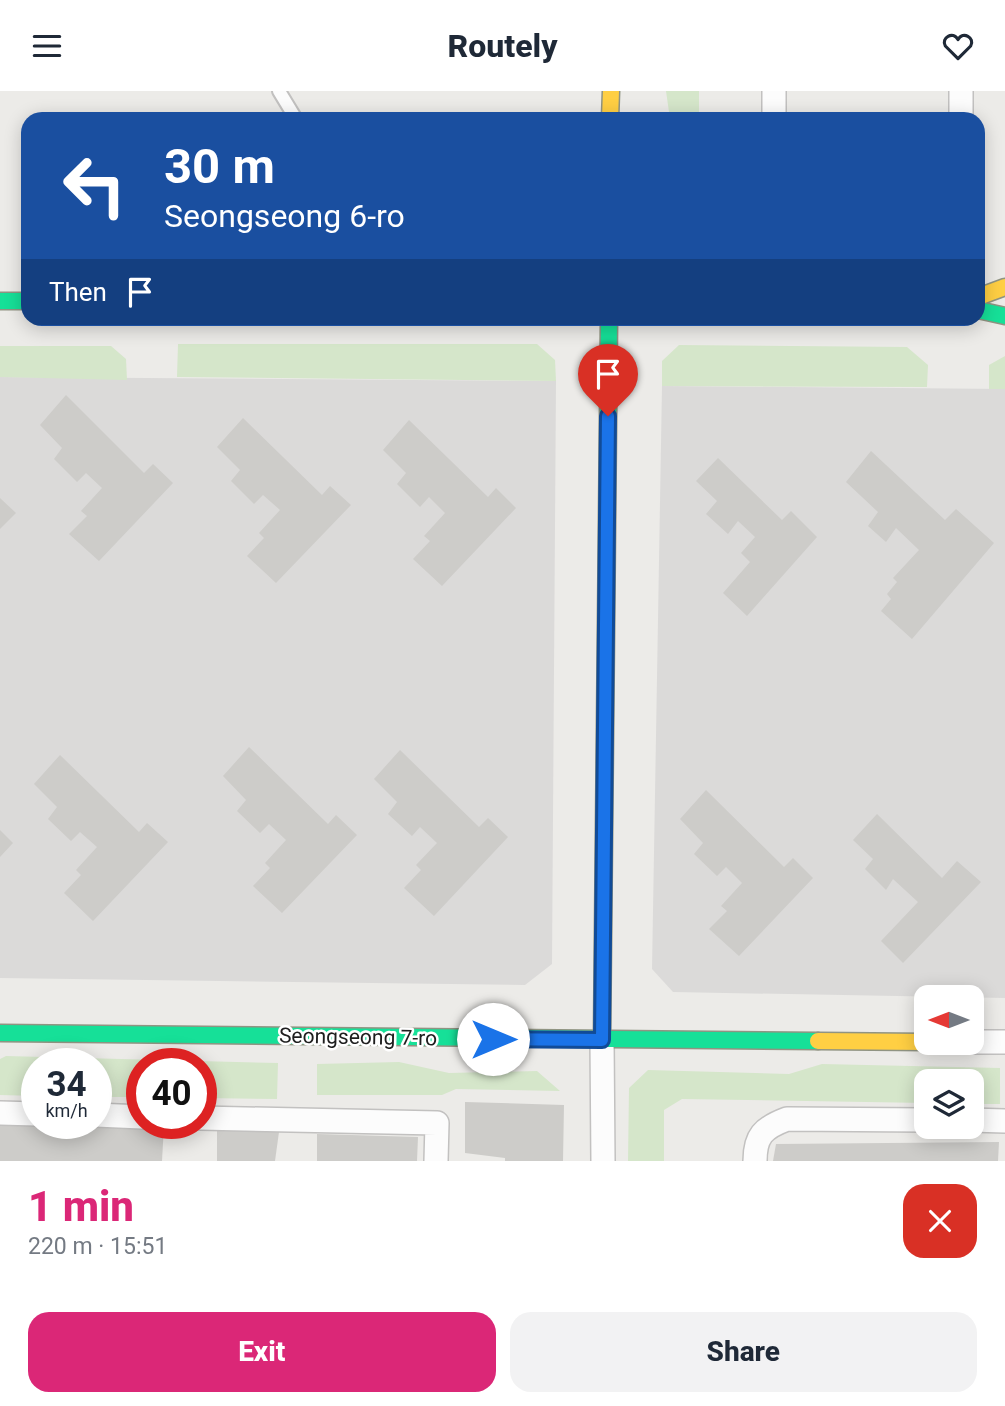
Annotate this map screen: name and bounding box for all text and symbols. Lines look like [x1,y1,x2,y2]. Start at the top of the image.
icon: menu [28,27,66,65]
text: Routely [448,27,557,65]
icon: heart [939,27,977,65]
text: 30 m [164,138,275,195]
icon: left [49,140,140,231]
text: Seongseong 6-ro [164,197,405,235]
icon: arrive [121,273,159,311]
text: Then [49,277,107,307]
pin [578,344,638,416]
icon: arrive [589,355,627,393]
north arrow [914,985,984,1055]
map controls [914,985,984,1139]
position arrow [456,1002,530,1076]
street label: Seongseong 7-ro [279,1024,437,1050]
speed limit sign: 40 [126,1048,217,1139]
text: 34 [46,1064,87,1105]
button: layers [914,1069,984,1139]
text: km/h [45,1100,88,1121]
text: 1 min [28,1182,134,1231]
button: close [903,1184,977,1258]
text: 220 m · 15:51 [28,1233,167,1260]
button: Exit [28,1312,496,1392]
button: Share [510,1312,977,1392]

